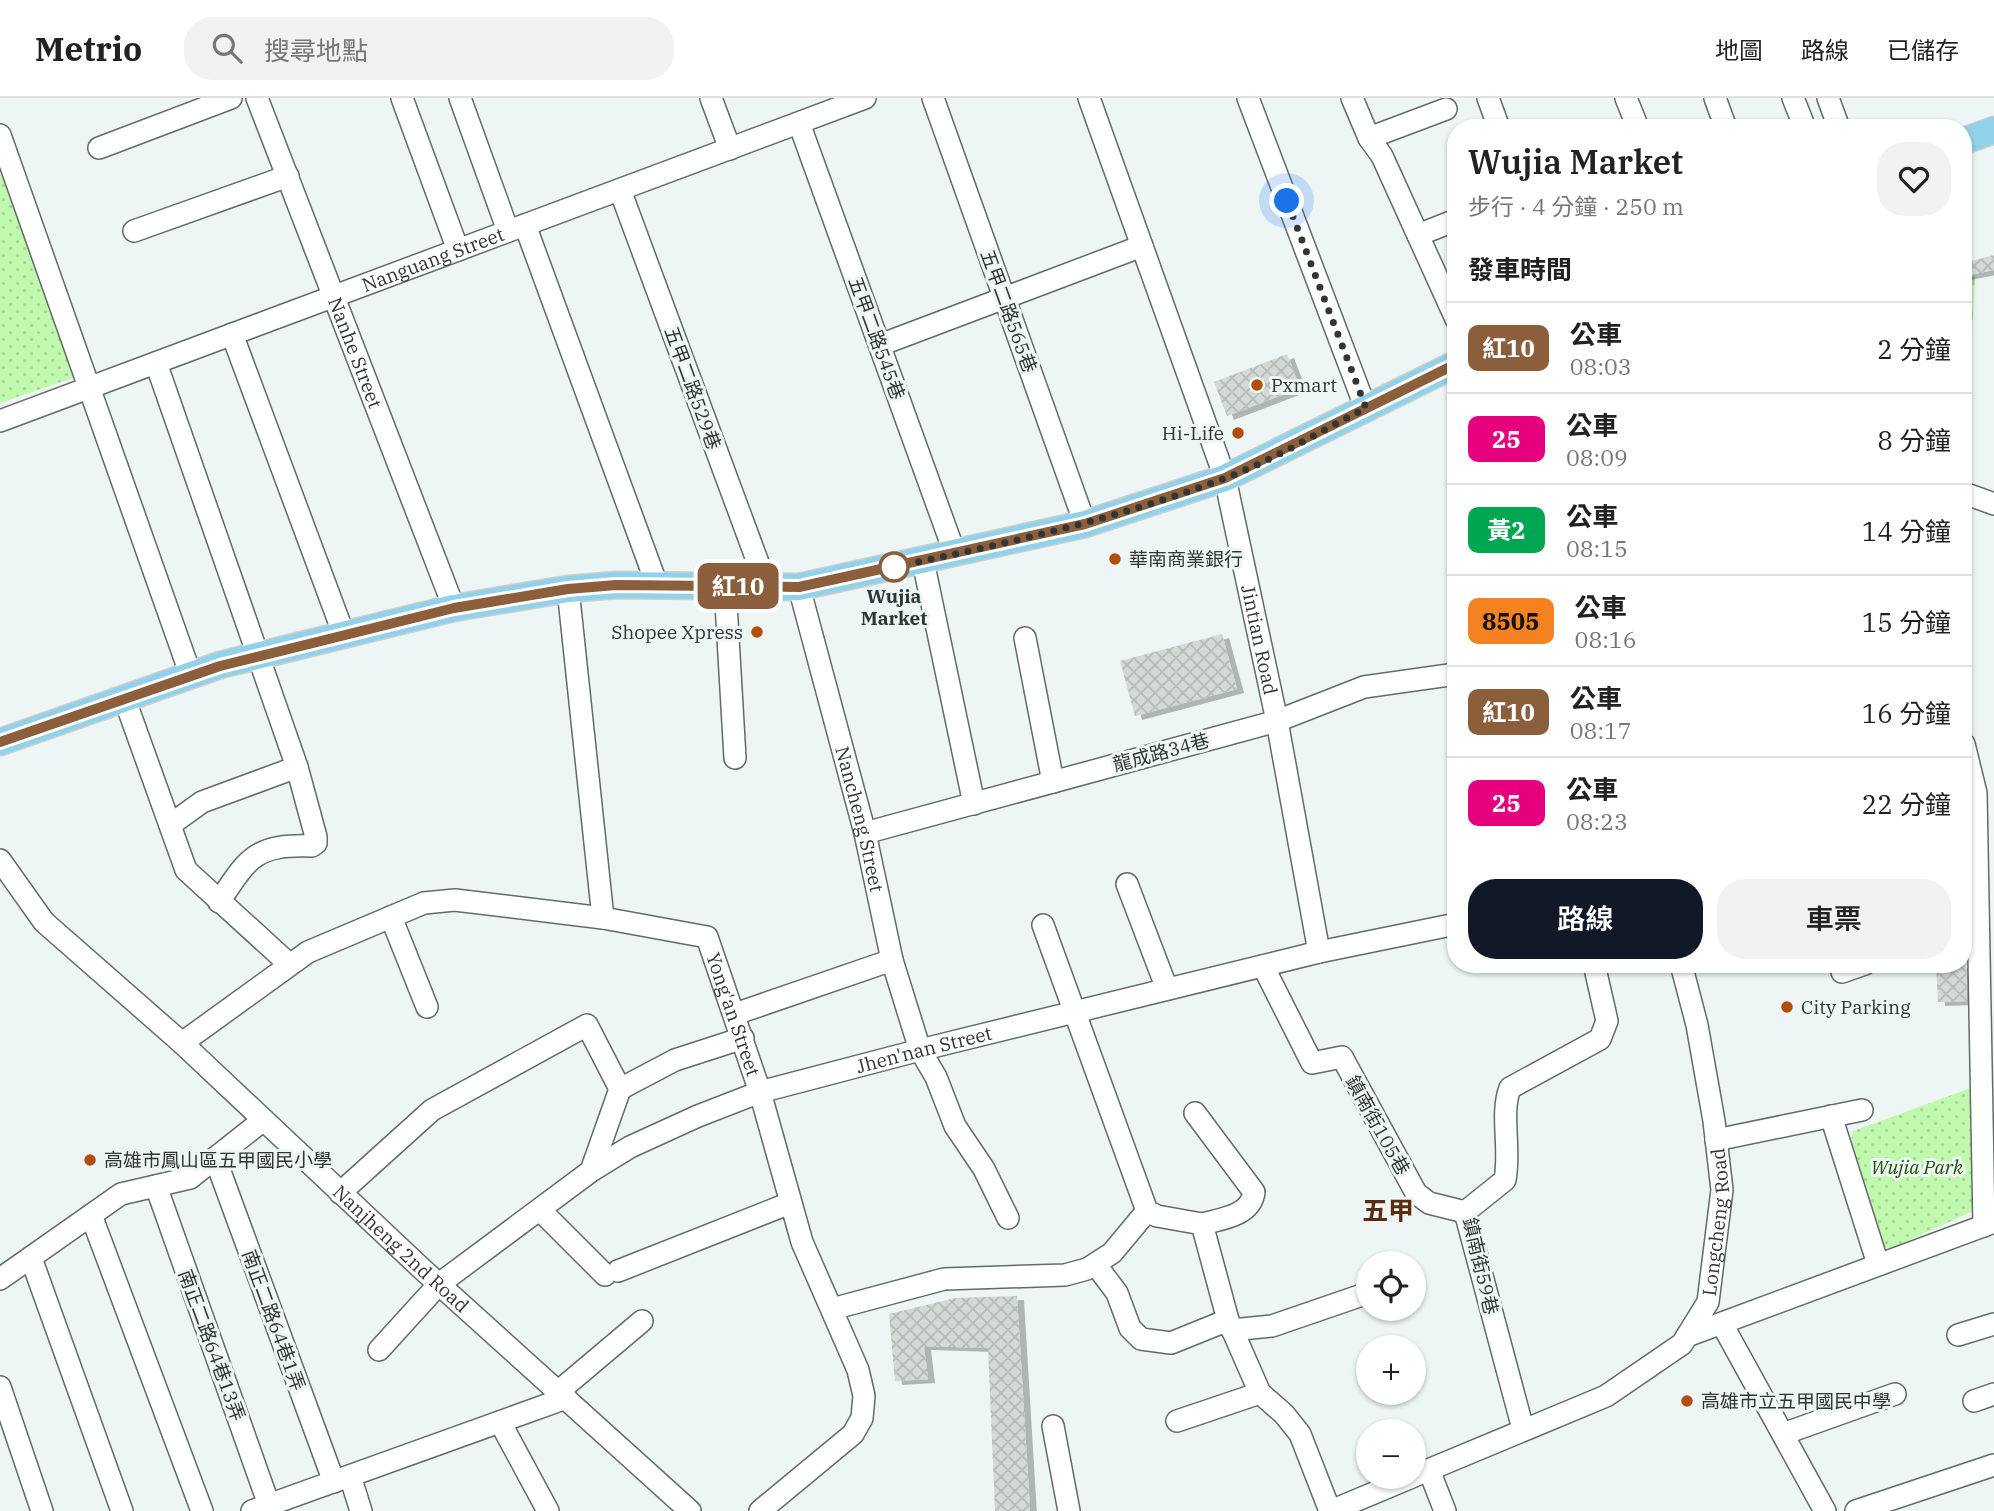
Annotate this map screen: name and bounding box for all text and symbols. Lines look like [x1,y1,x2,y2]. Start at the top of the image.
search box [184,17,674,80]
text: Metrio [35,27,142,70]
icon: search [208,29,246,67]
text: 搜尋地點 [264,33,368,67]
text: 地圖 [1715,34,1763,66]
text: 路線 [1801,34,1849,66]
text: 已儲存 [1887,34,1959,66]
text: Wujia Market [1468,140,1683,183]
button: heart [1877,142,1951,216]
your location [1269,183,1304,218]
text: 步行 · 4 分鐘 · 250 m [1468,191,1684,221]
street label: Nanguang Street [358,222,508,297]
street label: 五甲二路565巷 [976,246,1042,376]
text: 發車時間 [1468,252,1572,286]
street label: 五甲二路545巷 [844,273,910,403]
street label: Nanhe Street [323,294,388,412]
text: 公車 [1570,317,1622,351]
street label: 五甲二路529巷 [660,323,726,453]
text: 紅10 [1482,332,1535,364]
text: 2 分鐘 [1877,332,1951,366]
text: 08:03 [1570,351,1632,381]
place label: Pxmart [1271,373,1337,397]
marker: Pxmart [1249,377,1265,393]
text: 公車 [1566,408,1618,442]
place label: Hi-Life [1162,421,1224,445]
text: 25 [1492,423,1521,455]
text: 8 分鐘 [1877,423,1951,457]
marker: Hi-Life [1230,425,1246,441]
text: 08:09 [1566,442,1628,472]
text: 公車 [1566,499,1618,533]
text: 黃2 [1487,514,1526,546]
text: 14 分鐘 [1862,514,1951,548]
text: 08:15 [1566,533,1628,563]
place label: 華南商業銀行 [1129,547,1243,571]
marker: 華南商業銀行 [1107,551,1123,567]
marker: Wujia Market [879,552,909,582]
line badge: 紅10 [698,563,778,609]
text: 紅10 [712,570,764,602]
street label: Jintian Road [1236,583,1283,697]
place label: Wujia Market [861,584,927,630]
text: 公車 [1575,590,1627,624]
text: 8505 [1482,605,1540,637]
text: 15 分鐘 [1862,605,1951,639]
place label: Shopee Xpress [611,620,743,644]
marker: Shopee Xpress [749,624,765,640]
text: 08:16 [1575,624,1636,654]
text: 公車 [1570,681,1622,715]
text: 紅10 [1482,696,1535,728]
text: 16 分鐘 [1862,696,1951,730]
text: 08:17 [1570,715,1632,745]
street label: 龍成路34巷 [1110,728,1212,776]
street label: Nancheng Street [830,744,889,894]
text: 公車 [1566,772,1618,806]
text: 25 [1492,787,1521,819]
text: 22 分鐘 [1862,787,1951,821]
text: 08:23 [1566,806,1628,836]
button: 路線 [1468,879,1703,959]
button: 車票 [1717,879,1951,959]
street label: Yong'an Street [701,949,766,1080]
place label: City Parking [1801,995,1911,1019]
marker: City Parking [1779,999,1795,1015]
street label: Jhen'nan Street [853,1021,995,1078]
street label: 鎮南街105巷 [1341,1071,1415,1179]
street label: Longcheng Road [1697,1147,1734,1297]
place label: 高雄市鳳山區五甲國民小學 [104,1148,332,1172]
marker: 高雄市鳳山區五甲國民小學 [82,1152,98,1168]
park label: Wujia Park [1871,1155,1964,1179]
street label: Nanjheng 2nd Road [328,1180,474,1318]
district label: 五甲 [1362,1193,1414,1227]
street label: 鎮南街59巷 [1458,1215,1504,1317]
street label: 南正二路64巷1弄 [237,1246,311,1394]
map controls [1356,1251,1426,1489]
button: locate [1356,1251,1426,1321]
street label: 南正二路64巷13弄 [173,1266,251,1424]
button: + [1356,1335,1426,1405]
place label: 高雄市立五甲國民中學 [1701,1389,1891,1413]
marker: 高雄市立五甲國民中學 [1679,1393,1695,1409]
button: − [1356,1419,1426,1489]

